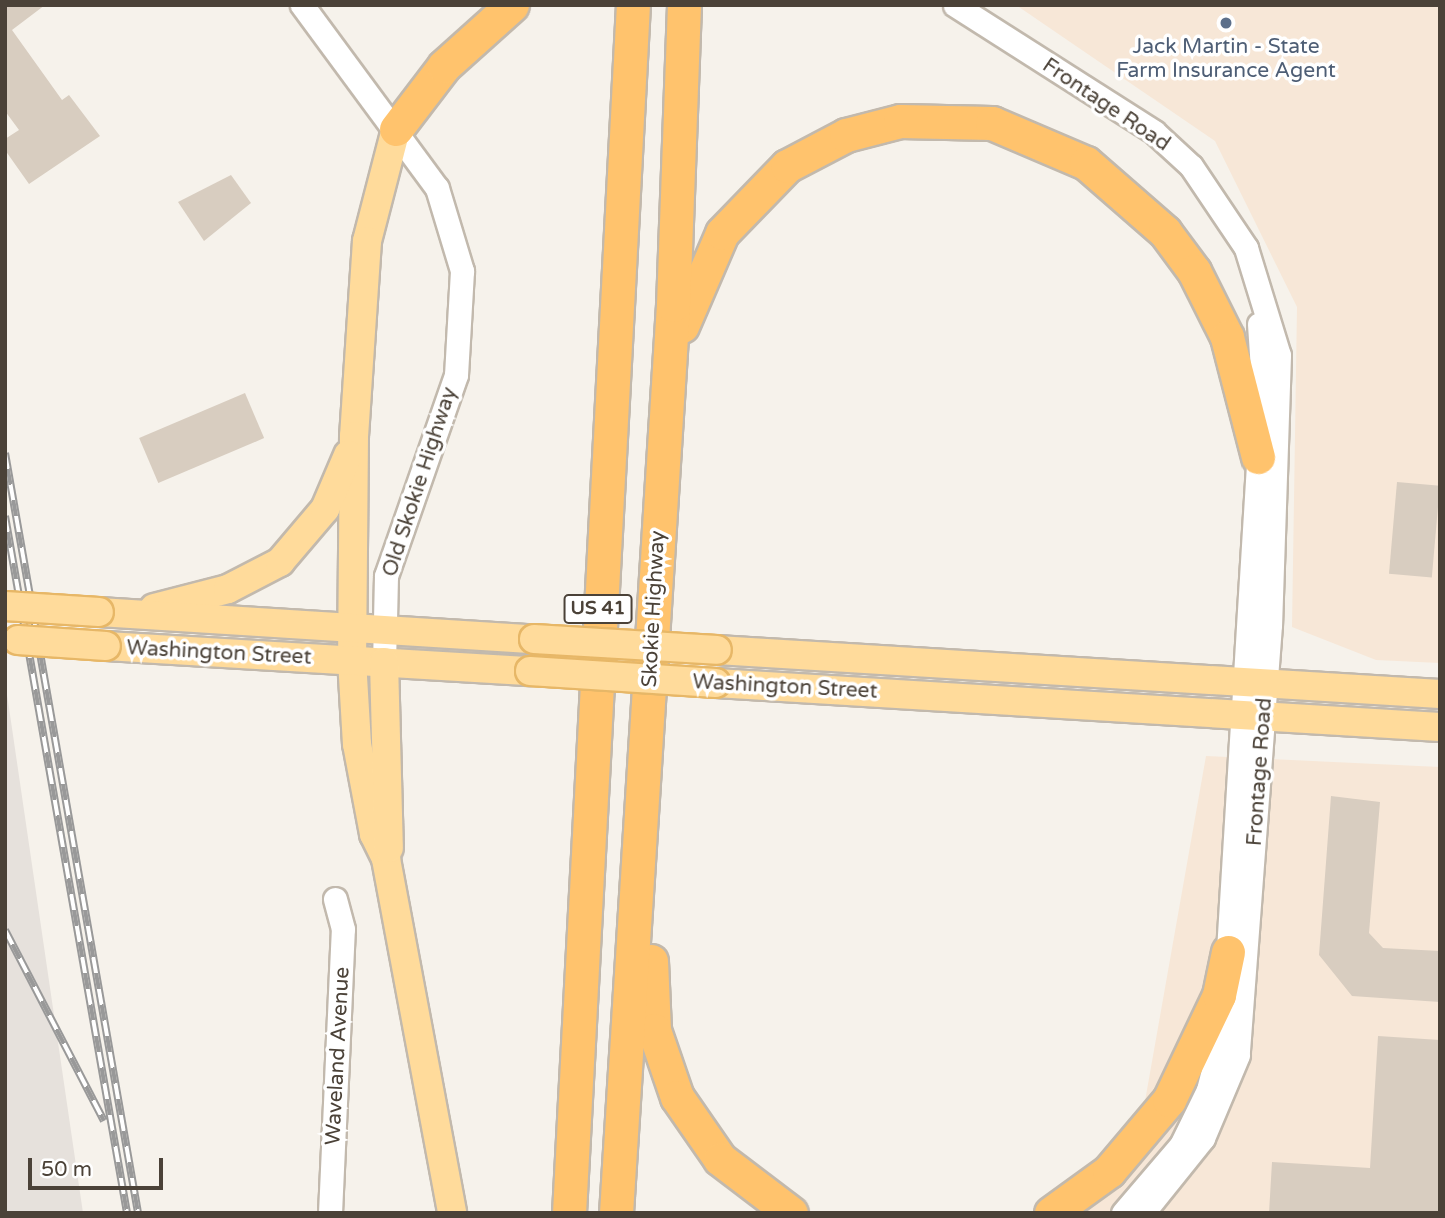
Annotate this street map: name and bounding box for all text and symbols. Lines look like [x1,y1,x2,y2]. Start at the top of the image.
marker: Jack Martin - State Farm Insurance Agent [1218,15,1234,31]
place label: Jack Martin - State Farm Insurance Agent [1116,34,1336,84]
street label: Frontage Road [1037,53,1175,157]
street label: Old Skokie Highway [377,384,463,580]
street label: Skokie Highway [637,530,671,688]
road number: US 41 [563,594,633,624]
street label: Washington Street [126,636,312,670]
street label: Washington Street [692,670,878,704]
street label: Frontage Road [1242,697,1278,847]
street label: Waveland Avenue [321,966,355,1146]
scale bar [32,1144,166,1188]
text: 50 m [41,1157,92,1182]

